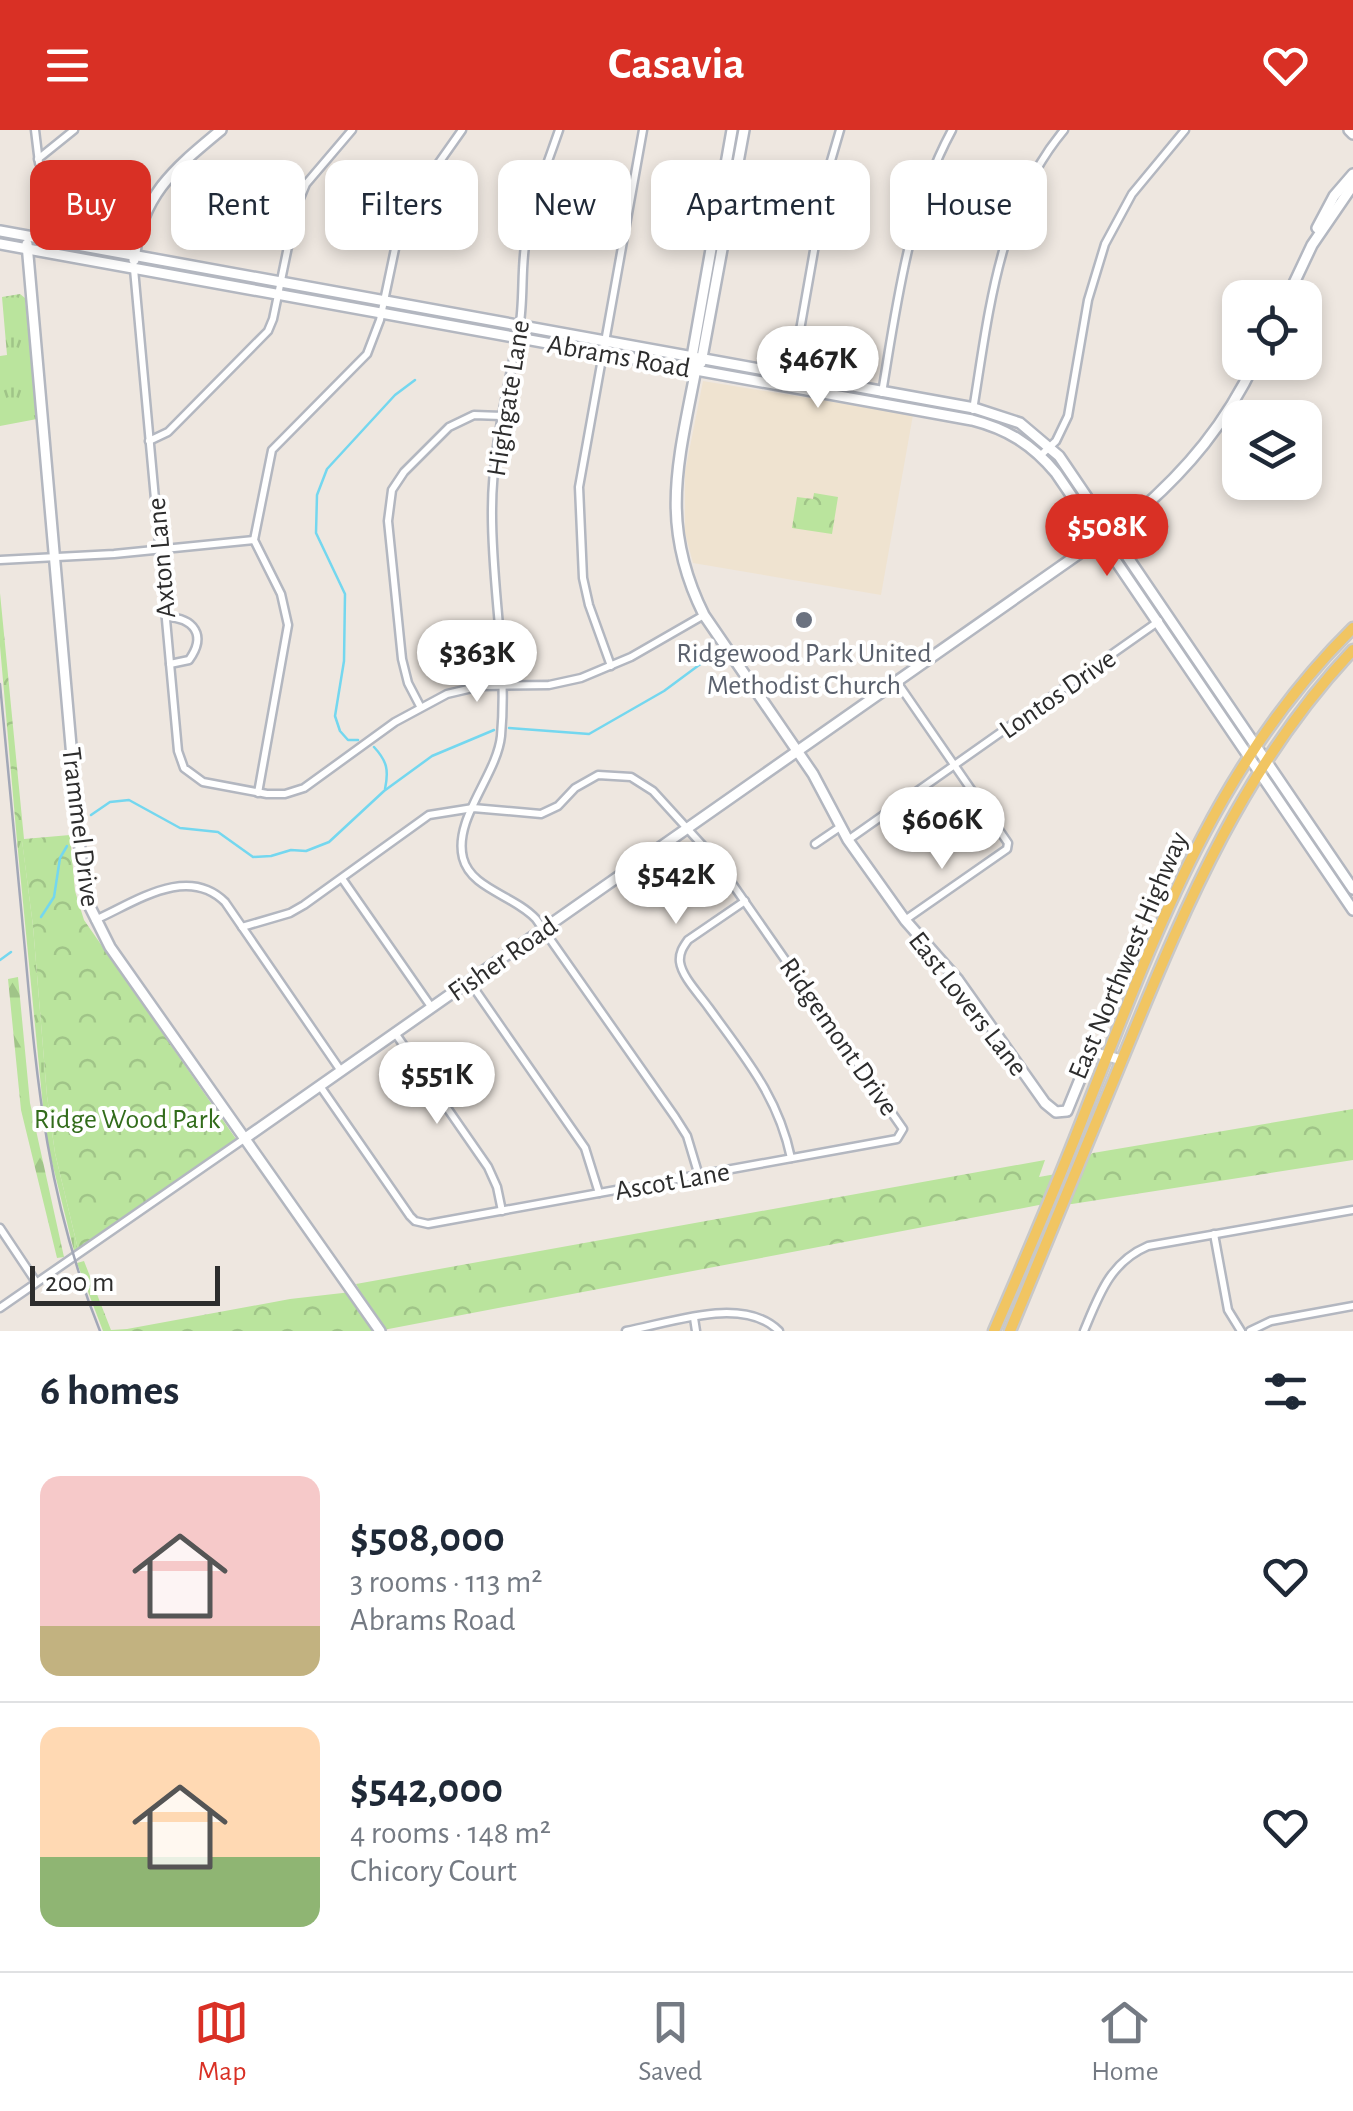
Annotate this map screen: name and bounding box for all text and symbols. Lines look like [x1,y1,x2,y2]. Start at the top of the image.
icon: menu [40,38,95,93]
icon: heart [1258,38,1313,93]
text: Casavia [608,42,745,87]
chip: Buy [30,160,151,250]
chip: Rent [171,160,305,250]
chip: Filters [325,160,478,250]
chip: New [498,160,631,250]
chip: Apartment [651,160,870,250]
chip: House [890,160,1047,250]
map controls [1222,280,1322,500]
button: locate [1222,280,1322,380]
street label: Highgate Lane [483,318,535,479]
pin: $467K [748,326,888,411]
street label: Abrams Road [545,331,692,383]
text: $467K [779,342,857,374]
button: layers [1222,400,1322,500]
pin: $508K [1037,494,1177,579]
street label: Axton Lane [143,496,181,619]
text: $508K [1067,510,1147,542]
marker: Ridgewood Park United Methodist Church [793,609,815,631]
pin: $363K [407,620,547,705]
text: $363K [439,636,515,668]
place label: Ridgewood Park United Methodist Church [676,640,932,700]
street label: Lontos Drive [995,645,1121,745]
street label: Trammel Drive [56,746,104,909]
pin: $606K [872,787,1012,872]
text: $606K [902,803,982,835]
street label: East Northwest Highway [1064,828,1194,1084]
pin: $542K [606,842,746,927]
text: $542K [637,858,715,890]
street label: Fisher Road [443,912,563,1007]
street label: East Lovers Lane [903,927,1032,1082]
street label: Ridgemont Drive [774,953,903,1121]
pin: $551K [367,1042,507,1127]
text: $551K [401,1058,473,1090]
park label: Ridge Wood Park [34,1106,221,1134]
street label: Ascot Lane [613,1158,732,1206]
scale bar [30,1261,220,1306]
text: 200 m [45,1269,114,1297]
icon: filters [1258,1364,1313,1419]
text: 6 homes [40,1370,179,1412]
icon: home [120,1516,240,1636]
text: $508,000 [350,1517,505,1559]
icon: heart [1258,1549,1313,1604]
text: 3 rooms · 113 m² [350,1566,542,1598]
text: Abrams Road [350,1604,515,1636]
icon: home [120,1767,240,1887]
text: $542,000 [350,1768,503,1810]
icon: heart [1258,1800,1313,1855]
text: 4 rooms · 148 m² [350,1817,551,1849]
text: Chicory Court [350,1855,517,1887]
tab: Map [194,1995,249,2089]
tab: Saved [638,1995,702,2089]
tab: Home [1091,1995,1159,2089]

